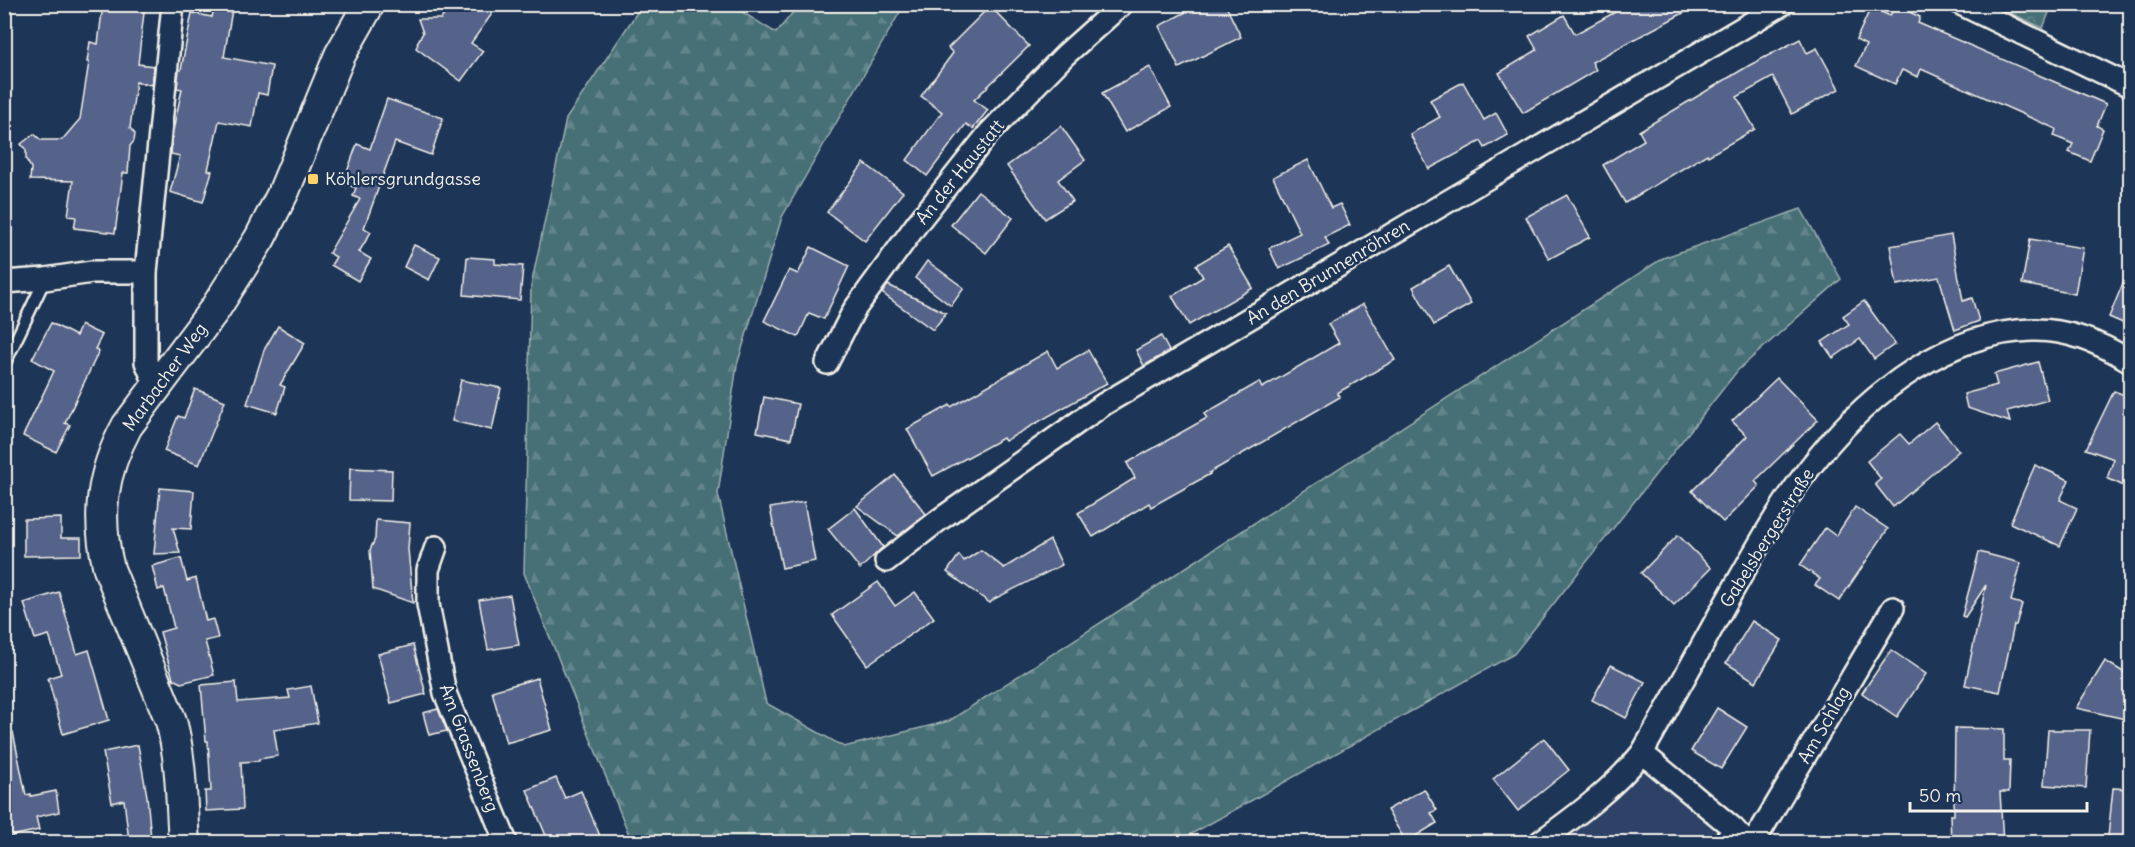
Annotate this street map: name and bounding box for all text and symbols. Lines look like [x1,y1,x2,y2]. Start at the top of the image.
street label: An der Haustatt [910,115,1009,229]
place label: Köhlersgrundgasse [325,167,481,190]
marker: Köhlersgrundgasse [306,172,320,186]
street label: An den Brunnenröhren [1242,214,1414,329]
street label: Marbacher Weg [118,318,212,435]
street label: Gabelsbergerstraße [1714,464,1819,612]
street label: Am Grassenberg [434,681,504,815]
street label: Am Schlag [1792,682,1855,768]
scale bar [1910,775,2087,813]
text: 50 m [1919,784,1961,807]

